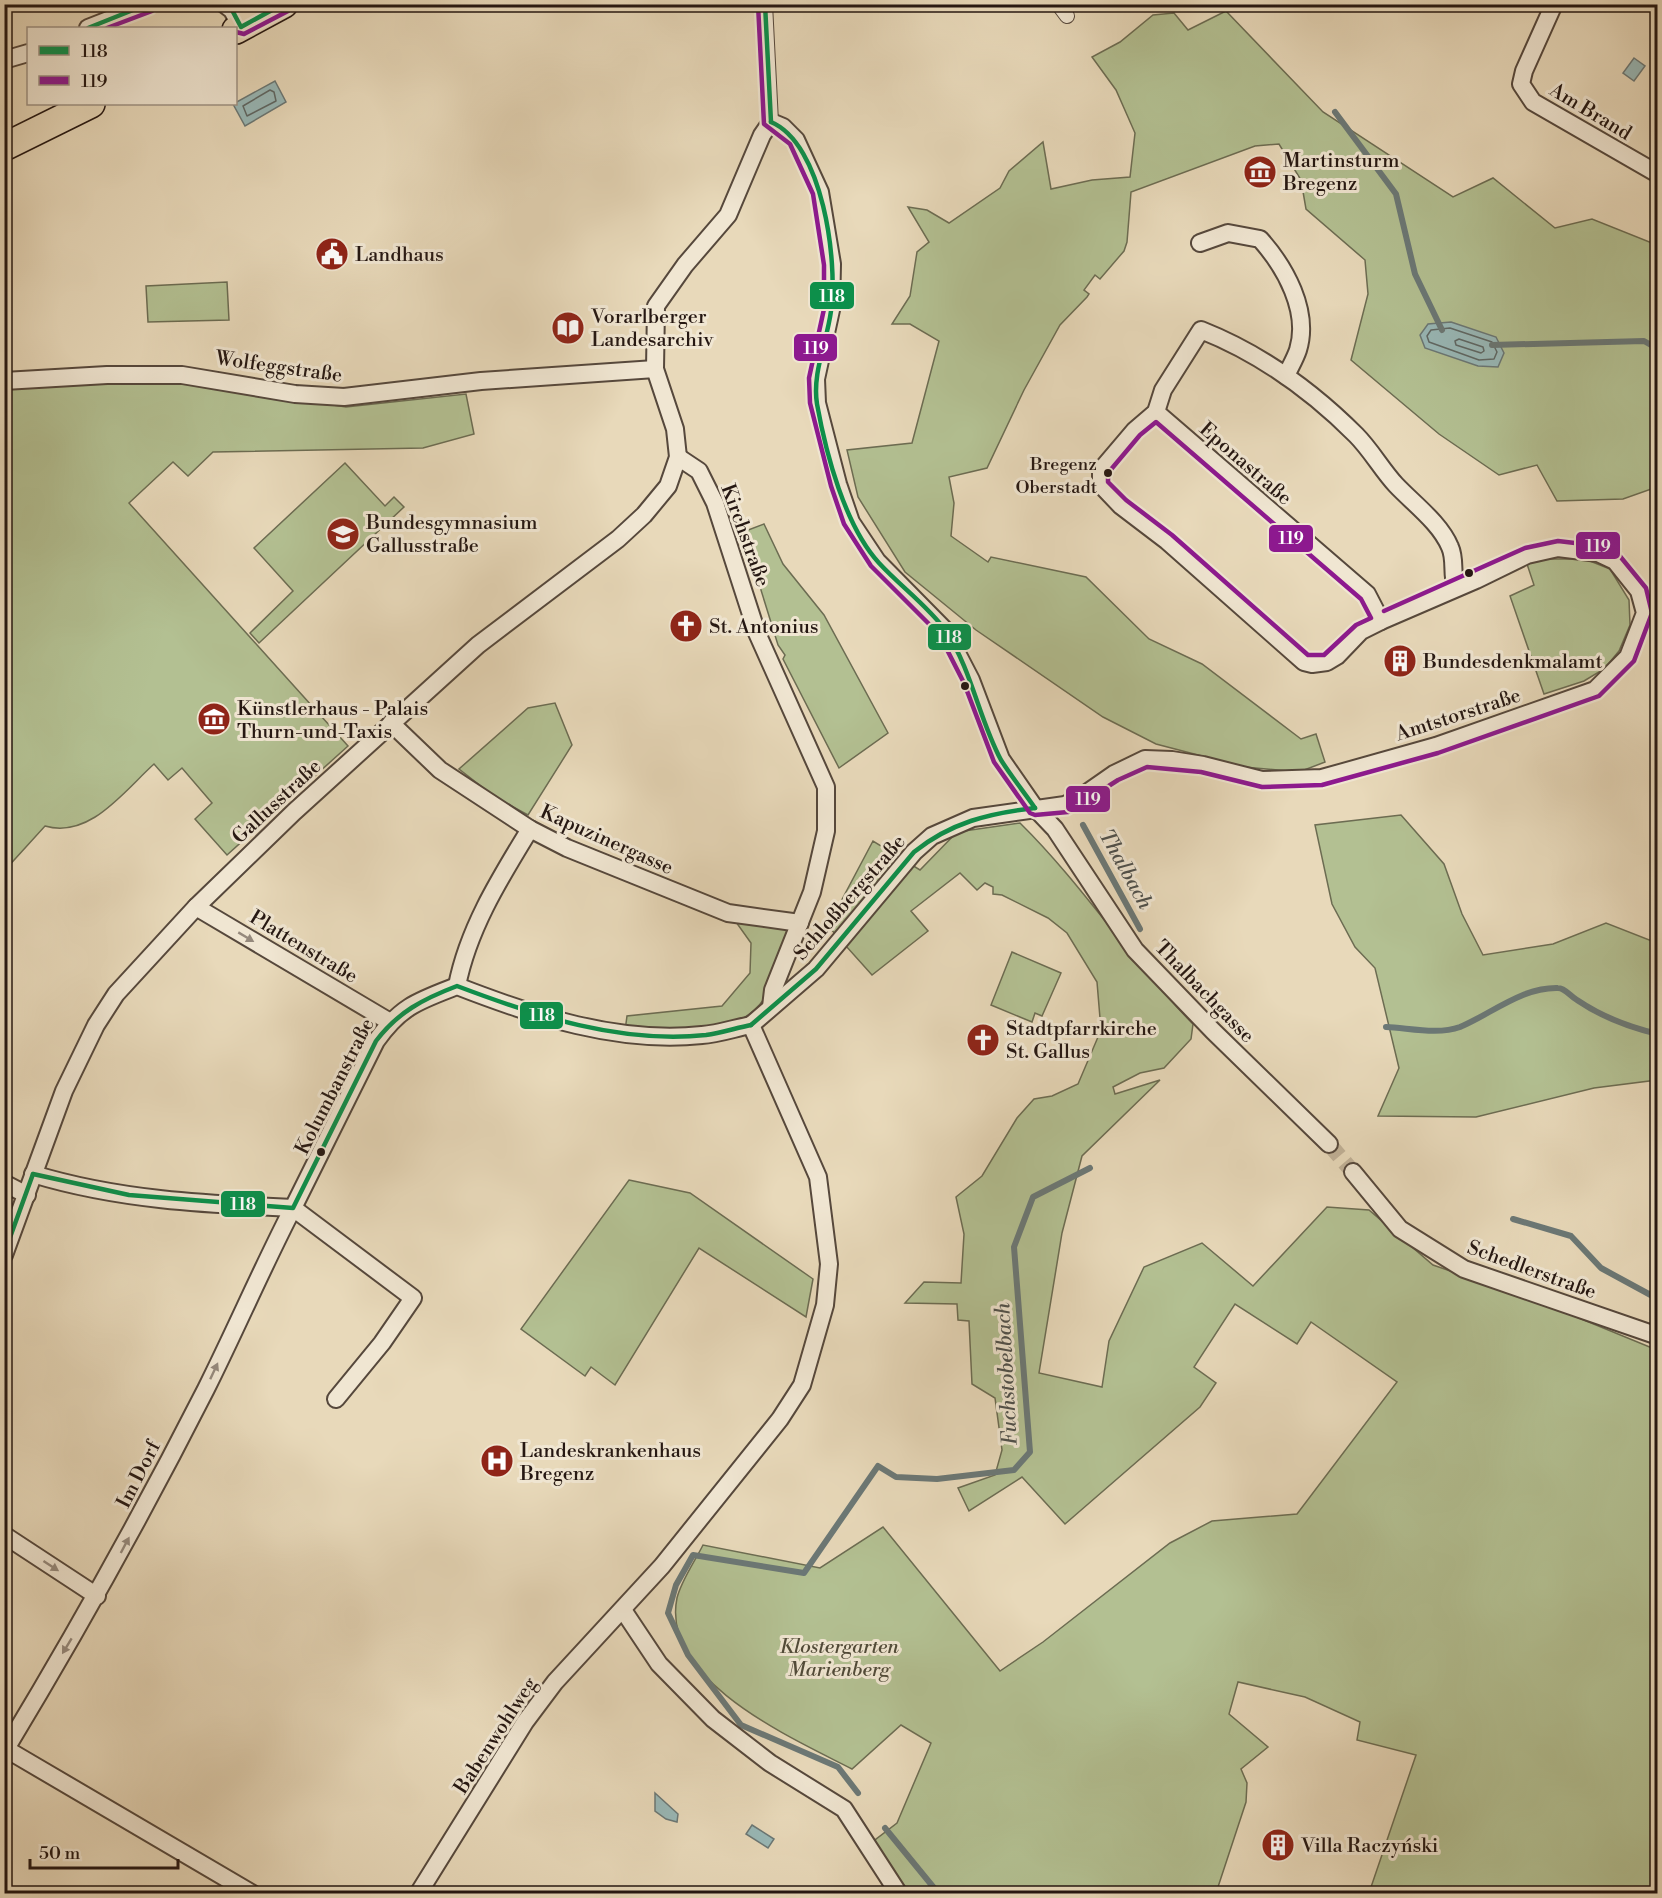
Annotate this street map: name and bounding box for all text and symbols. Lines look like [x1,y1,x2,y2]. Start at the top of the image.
legend [27,27,237,105]
text: 118 [81,40,108,63]
text: 119 [81,70,107,93]
street label: Am Brand [1544,78,1636,147]
place label: Martinsturm Bregenz [1282,149,1400,197]
museum icon: Martinsturm Bregenz [1242,154,1278,190]
public building icon: Landhaus [314,236,350,272]
place label: Landhaus [355,243,444,268]
line badge: 118 [809,281,855,310]
text: 118 [819,287,845,307]
place label: Vorarlberger Landesarchiv [590,305,714,353]
library icon: Vorarlberger Landesarchiv [550,310,586,346]
line badge: 119 [793,333,838,362]
text: 119 [803,339,829,359]
street label: Wolfeggstraße [213,346,344,389]
street label: Eponastraße [1194,417,1296,511]
place label: Bregenz Oberstadt [1015,453,1098,499]
marker: Bregenz Oberstadt [1102,467,1114,479]
street label: Kirchstraße [714,481,775,590]
place label: Bundesgymnasium Gallusstraße [365,511,538,559]
school or university icon: Bundesgymnasium Gallusstraße [325,516,361,552]
line badge: 119 [1268,524,1314,553]
text: 119 [1278,529,1304,549]
line badge: 119 [1575,531,1621,560]
text: 119 [1585,537,1611,557]
unlabelled marker [1463,567,1475,579]
church icon: St. Antonius [668,608,704,644]
place label: St. Antonius [709,615,819,640]
line badge: 118 [927,623,972,651]
text: 118 [936,628,962,648]
building icon: Bundesdenkmalamt [1382,643,1418,679]
place label: Bundesdenkmalamt [1422,650,1603,675]
unlabelled marker [959,680,971,692]
street label: Amtstorstraße [1392,683,1524,748]
place label: Künstlerhaus - Palais Thurn-und-Taxis [237,697,428,745]
museum icon: Künstlerhaus - Palais Thurn-und-Taxis [196,701,232,737]
street label: Gallusstraße [227,754,327,850]
line badge: 119 [1065,785,1111,813]
text: 119 [1075,790,1101,810]
street label: Kapuzinergasse [536,800,677,881]
water label: Thalbach [1092,825,1158,914]
street label: Schloßbergstraße [789,830,911,966]
street label: Plattenstraße [245,905,362,989]
one-way arrow [238,931,254,942]
street label: Thalbachgasse [1149,935,1259,1049]
line badge: 118 [519,1001,564,1030]
text: 118 [529,1006,555,1026]
street label: Kolumbanstraße [290,1014,381,1159]
place label: Stadtpfarrkirche St. Gallus [1006,1017,1157,1065]
church icon: Stadtpfarrkirche St. Gallus [965,1022,1001,1058]
unlabelled marker [315,1146,327,1158]
line badge: 118 [220,1190,266,1218]
text: 118 [230,1195,256,1215]
street label: Schedlerstraße [1464,1235,1599,1305]
water label: Fuchstobelbach [990,1302,1024,1446]
one-way arrow [210,1363,219,1380]
street label: Im Dorf [112,1436,167,1513]
place label: Landeskrankenhaus Bregenz [519,1439,701,1487]
hospital icon: Landeskrankenhaus Bregenz [479,1443,515,1479]
one-way arrow [120,1536,130,1553]
one-way arrow [43,1560,59,1571]
park label: Klostergarten Marienberg [779,1635,899,1683]
one-way arrow [62,1638,72,1655]
street label: Babenwohlweg [449,1672,544,1800]
building icon: Villa Raczyński [1260,1827,1296,1863]
scale bar [30,1832,178,1870]
place label: Villa Raczyński [1300,1834,1439,1859]
text: 50 m [39,1842,81,1865]

